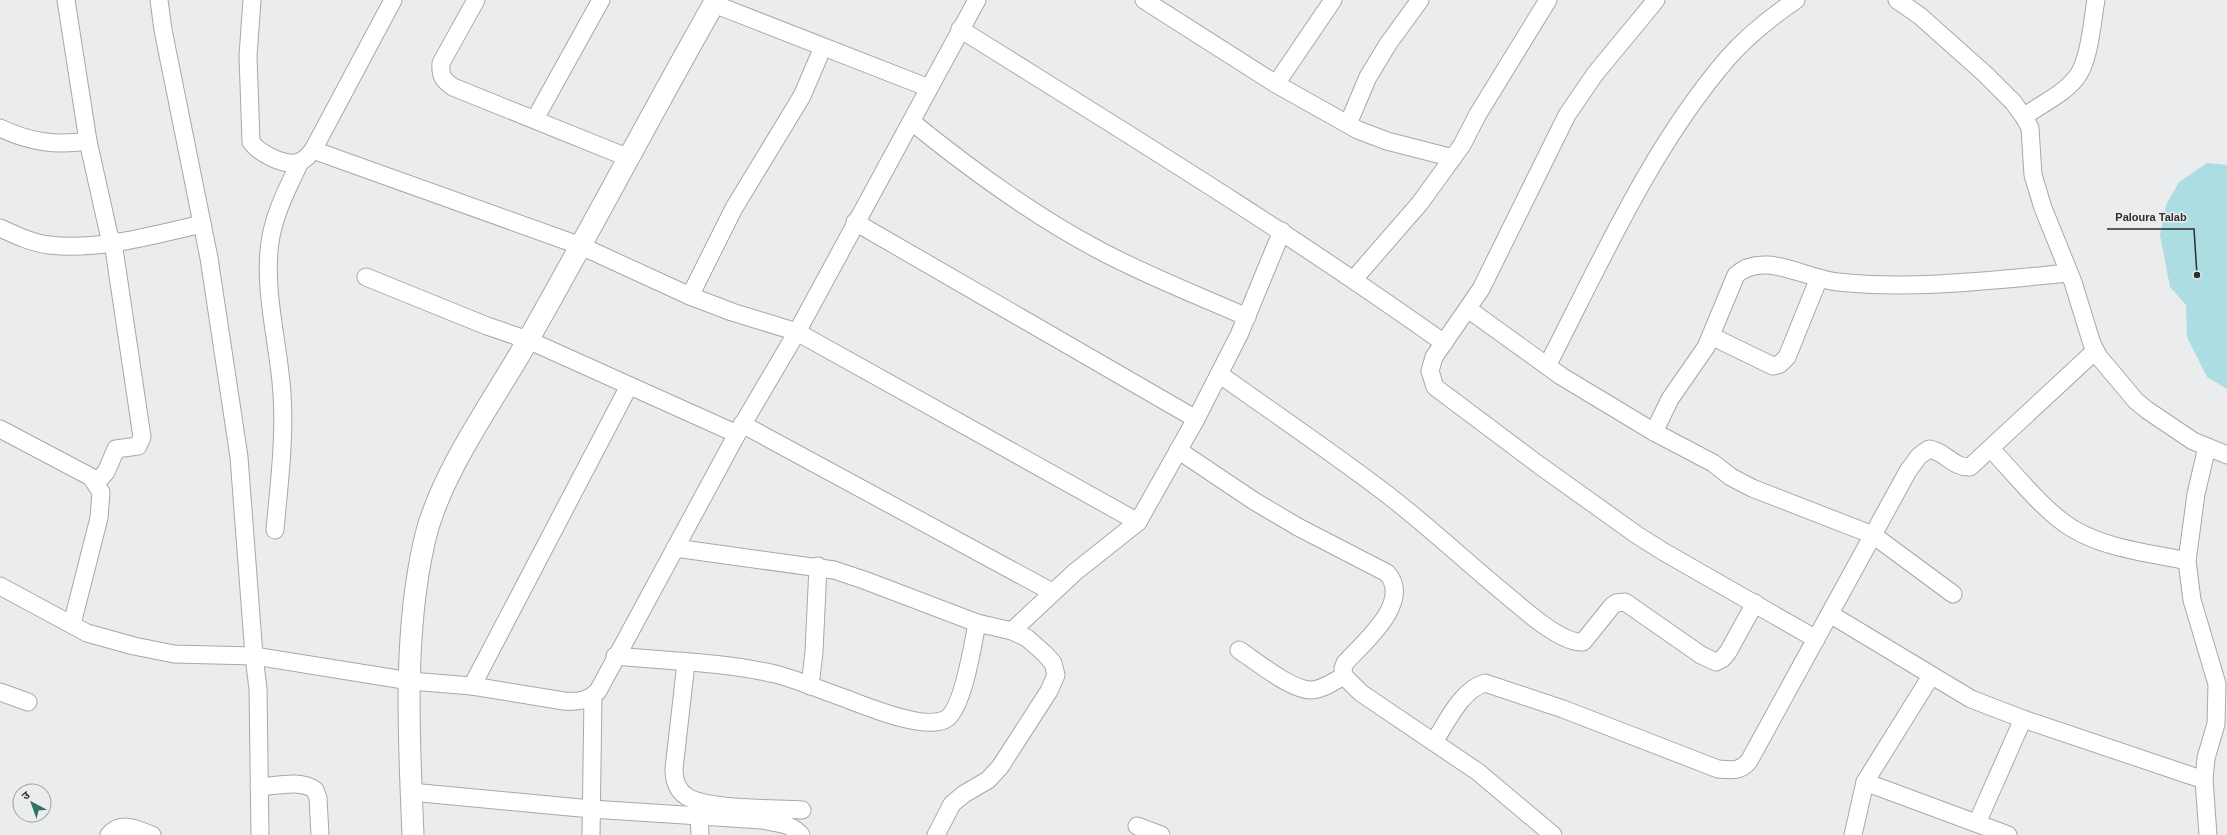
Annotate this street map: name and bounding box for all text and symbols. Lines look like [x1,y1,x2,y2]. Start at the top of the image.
callout: Paloura Talab [2107,206,2194,229]
text: Paloura Talab [2115,211,2187,223]
north arrow [12,783,52,823]
text: उ [19,788,32,802]

